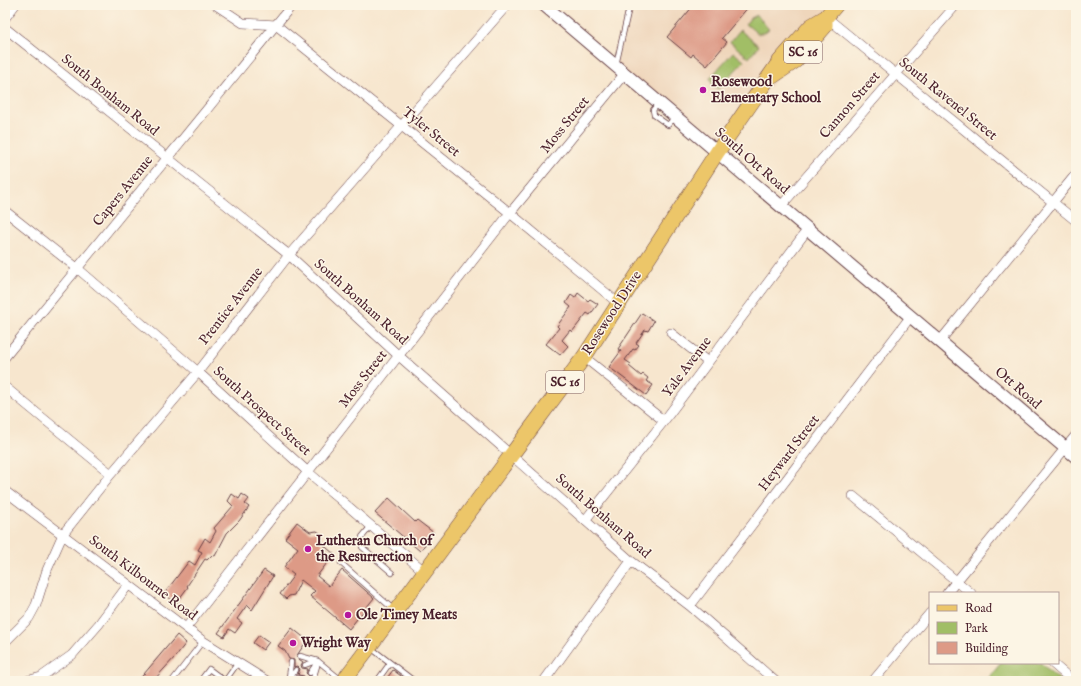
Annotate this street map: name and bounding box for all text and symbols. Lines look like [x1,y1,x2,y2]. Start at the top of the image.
road number: SC 16 [784,41,822,63]
street label: South Bonham Road [58,50,163,140]
street label: South Ravenel Street [895,54,1001,144]
street label: Cannon Street [816,67,884,143]
place label: Rosewood Elementary School [711,73,822,107]
marker: Rosewood Elementary School [698,85,708,95]
street label: Moss Street [537,93,594,157]
street label: Tyler Street [398,103,464,161]
street label: South Ott Road [711,124,793,199]
street label: Capers Avenue [89,151,157,230]
street label: South Bonham Road [310,255,412,349]
street label: Prentice Avenue [195,263,267,349]
street label: Rosewood Drive [578,267,646,358]
street label: Yale Avenue [658,333,716,401]
street label: Moss Street [335,346,391,411]
street label: South Prospect Street [209,362,315,460]
street label: Ott Road [991,363,1045,413]
road number: SC 16 [546,371,584,393]
street label: Heyward Street [754,411,824,495]
street label: South Bonham Road [552,470,655,563]
street label: South Kilbourne Road [85,531,201,625]
place label: Lutheran Church of the Resurrection [315,532,435,566]
marker: Lutheran Church of the Resurrection [303,544,313,554]
legend [929,592,1059,664]
text: Road [965,601,993,616]
place label: Ole Timey Meats [356,606,457,624]
marker: Ole Timey Meats [343,610,353,620]
text: Park [965,621,988,636]
place label: Wright Way [300,634,372,652]
marker: Wright Way [288,638,298,648]
text: Building [965,641,1009,656]

